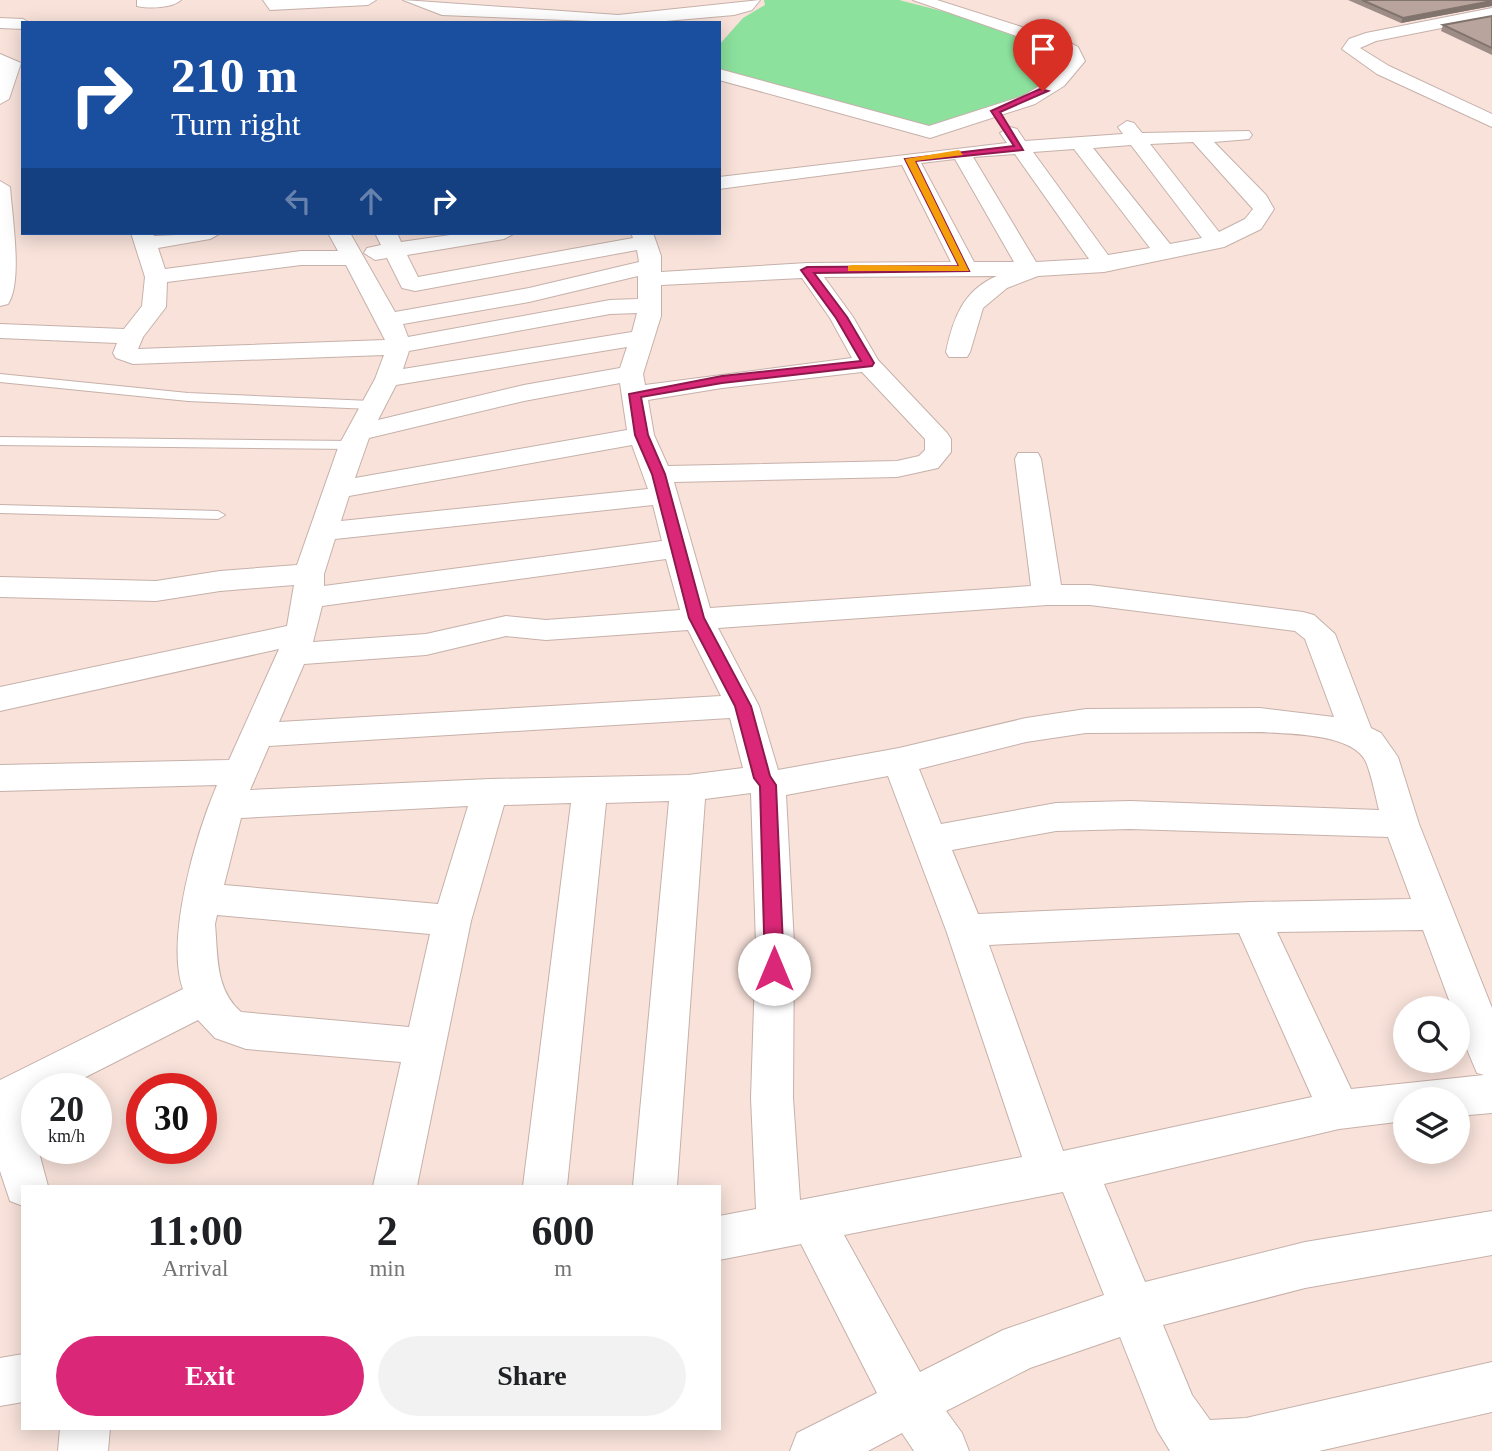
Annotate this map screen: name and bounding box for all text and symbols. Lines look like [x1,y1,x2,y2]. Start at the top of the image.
pin [1013,19,1073,91]
icon: arrive [1024,30,1062,68]
text: 210 m [171,48,298,103]
icon: right [56,49,147,140]
text: Turn right [171,106,301,142]
icon: left [279,182,317,220]
icon: ahead [352,182,390,220]
icon: right [425,182,463,220]
position arrow [737,932,811,1006]
map controls [1393,996,1470,1164]
button: search [1393,996,1470,1073]
speed limit sign: 30 [126,1073,217,1164]
button: layers [1393,1087,1470,1164]
text: 20 [49,1090,84,1129]
text: km/h [48,1126,85,1146]
text: 11:00 [147,1208,243,1254]
text: 2 [377,1208,398,1254]
text: 600 [532,1208,595,1254]
text: Arrival [162,1256,228,1281]
text: min [369,1256,405,1281]
text: m [554,1256,572,1281]
button: Exit [56,1336,364,1416]
button: Share [378,1336,686,1416]

